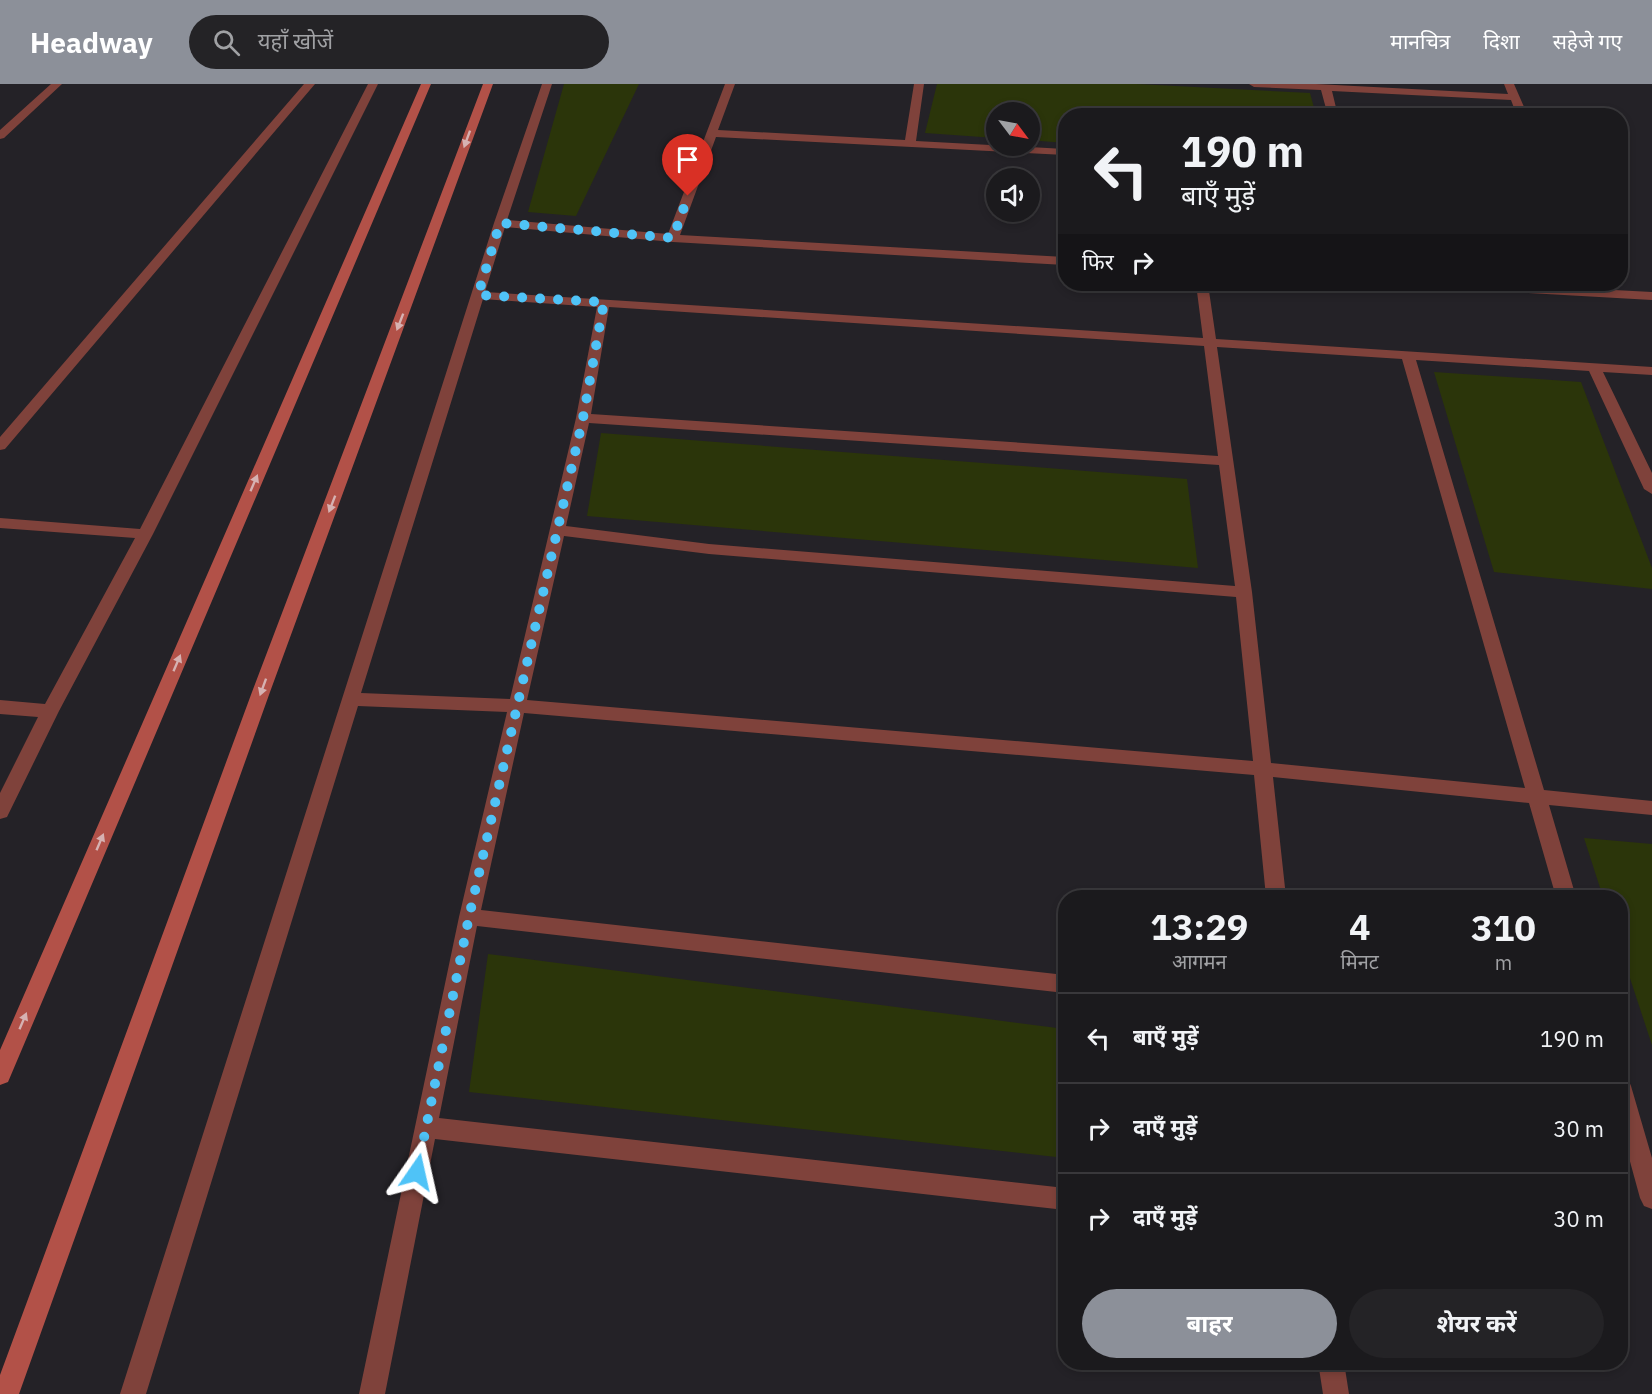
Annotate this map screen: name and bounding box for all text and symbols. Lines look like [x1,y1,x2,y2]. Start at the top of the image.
search box [189,15,609,69]
text: Headway [30,24,153,61]
icon: search [210,26,243,59]
text: यहाँ खोजें [258,26,333,55]
text: मानचित्र [1390,27,1450,55]
text: दिशा [1483,27,1520,55]
text: सहेजे गए [1553,27,1622,55]
north arrow [986,102,1040,156]
map controls [986,102,1040,222]
text: 190 m [1181,124,1304,179]
one-way arrow [462,130,472,148]
icon: left [1082,132,1160,210]
pin [662,134,713,196]
icon: arrive [671,143,704,176]
button: sound [986,168,1040,222]
text: बाएँ मुड़ें [1181,177,1255,212]
icon: right [1126,246,1159,279]
text: फिर [1082,247,1114,276]
one-way arrow [395,313,405,331]
one-way arrow [250,475,259,492]
one-way arrow [326,496,336,514]
one-way arrow [172,653,182,671]
one-way arrow [257,678,267,696]
one-way arrow [95,832,105,850]
text: 13:29 [1150,903,1248,950]
text: 4 [1349,903,1371,950]
text: 310 [1471,904,1536,951]
text: आगमन [1172,948,1227,975]
text: मिनट [1341,948,1379,975]
text: m [1495,949,1512,976]
one-way arrow [18,1011,28,1029]
icon: left [1082,1022,1115,1055]
text: बाएँ मुड़ें [1133,1022,1199,1051]
text: 190 m [1540,1024,1604,1053]
icon: right [1082,1112,1115,1145]
text: दाएँ मुड़ें [1133,1112,1197,1141]
text: 30 m [1553,1114,1604,1143]
position arrow [385,1140,449,1204]
icon: right [1082,1202,1115,1235]
text: दाएँ मुड़ें [1133,1202,1197,1231]
text: 30 m [1553,1204,1604,1233]
button: बाहर [1082,1289,1337,1358]
button: शेयर करें [1349,1289,1604,1358]

